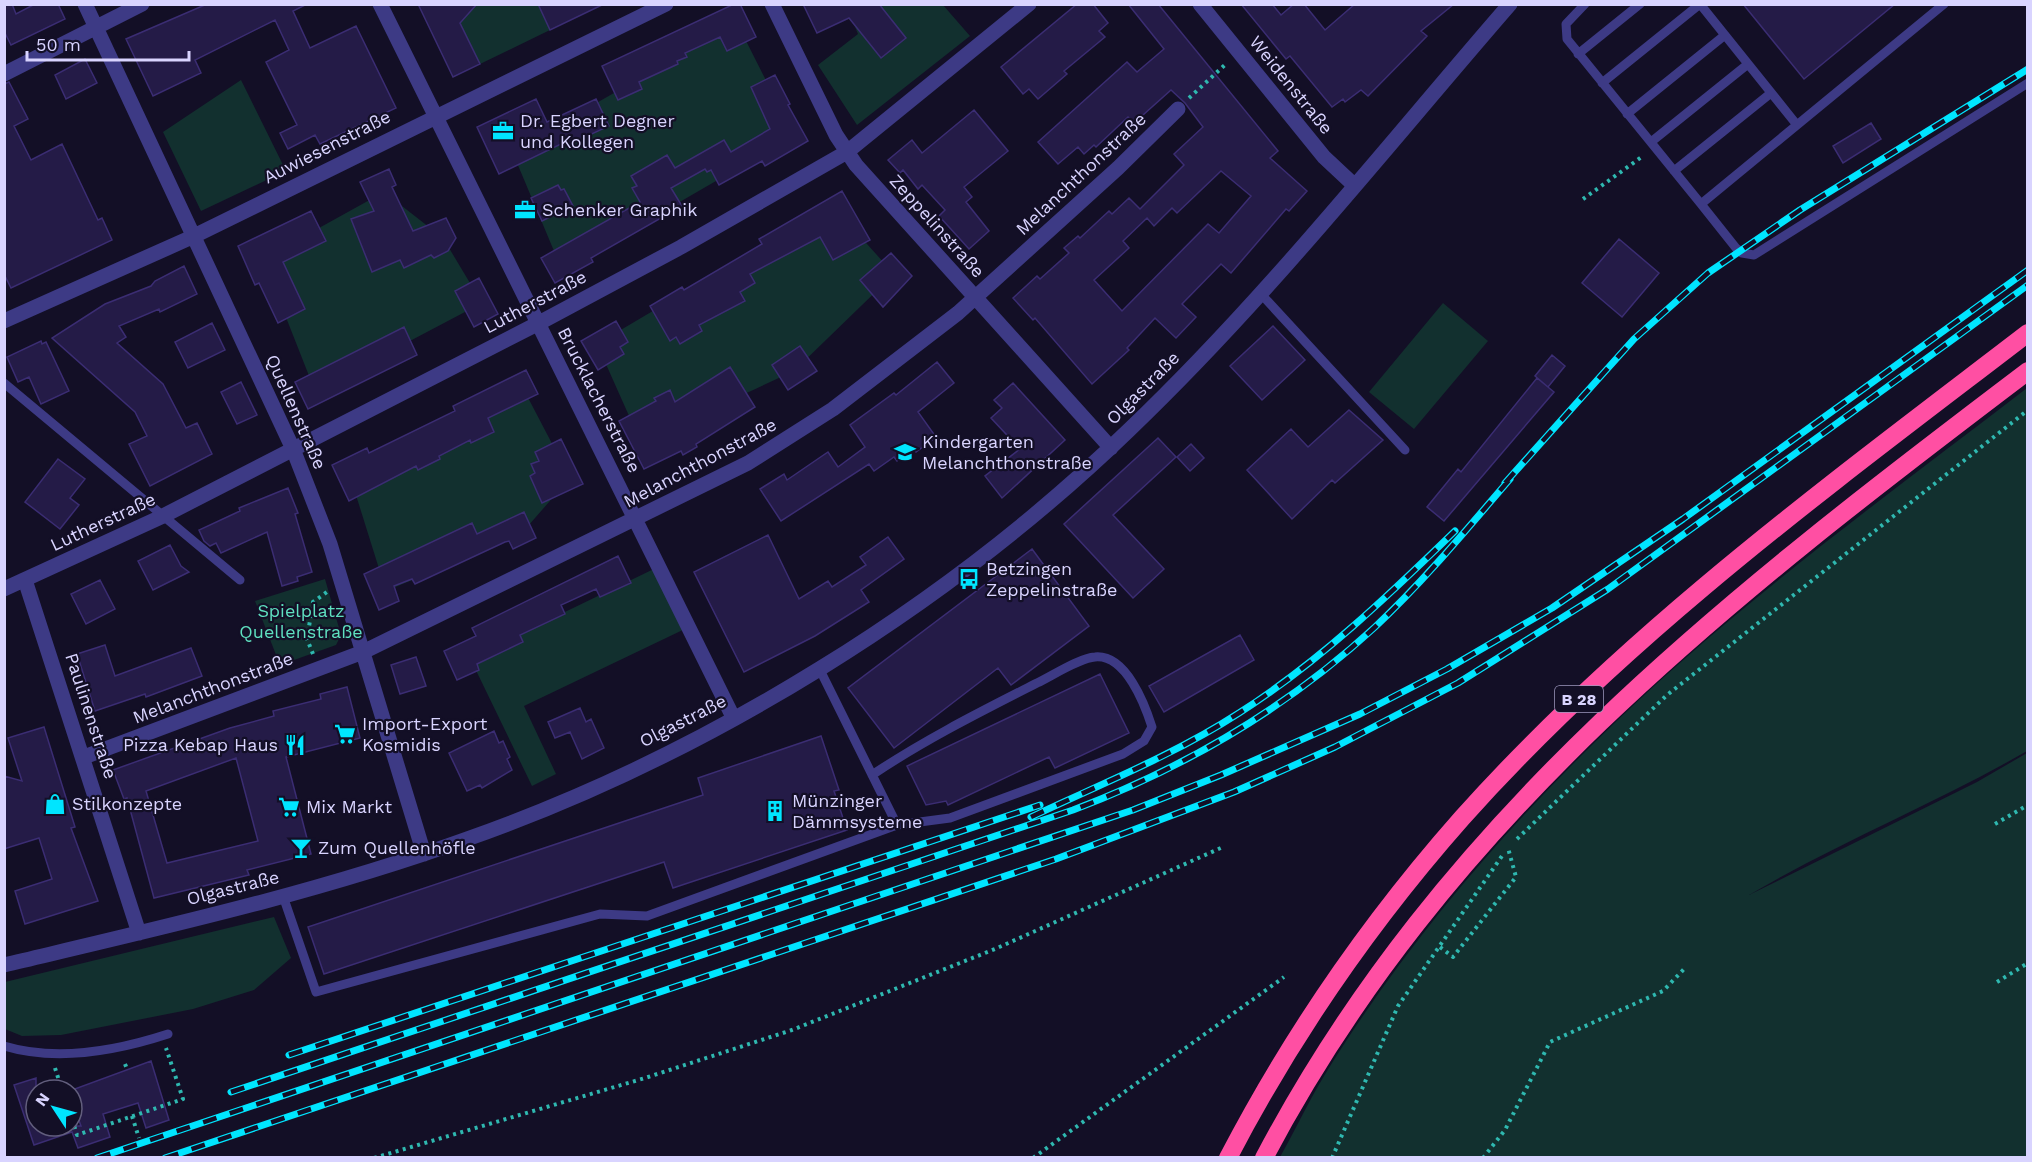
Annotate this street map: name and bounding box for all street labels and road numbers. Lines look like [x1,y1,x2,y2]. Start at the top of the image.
street label: Weidenstraße [1245,31,1337,138]
street label: Auwiesenstraße [260,105,394,188]
street label: Melanchthonstraße [1011,108,1150,239]
street label: Zeppelinstraße [886,170,989,282]
street label: Lutherstraße [480,266,590,337]
street label: Brucklacherstraße [554,323,645,476]
street label: Olgastraße [1102,347,1183,428]
street label: Quellenstraße [262,351,331,472]
street label: Melanchthonstraße [620,413,780,512]
street label: Lutherstraße [47,488,159,555]
street label: Melanchthonstraße [130,647,296,728]
street label: Paulinenstraße [61,650,122,781]
road number: B 28 [1555,686,1603,712]
street label: Olgastraße [636,690,730,751]
street label: Olgastraße [184,866,281,909]

